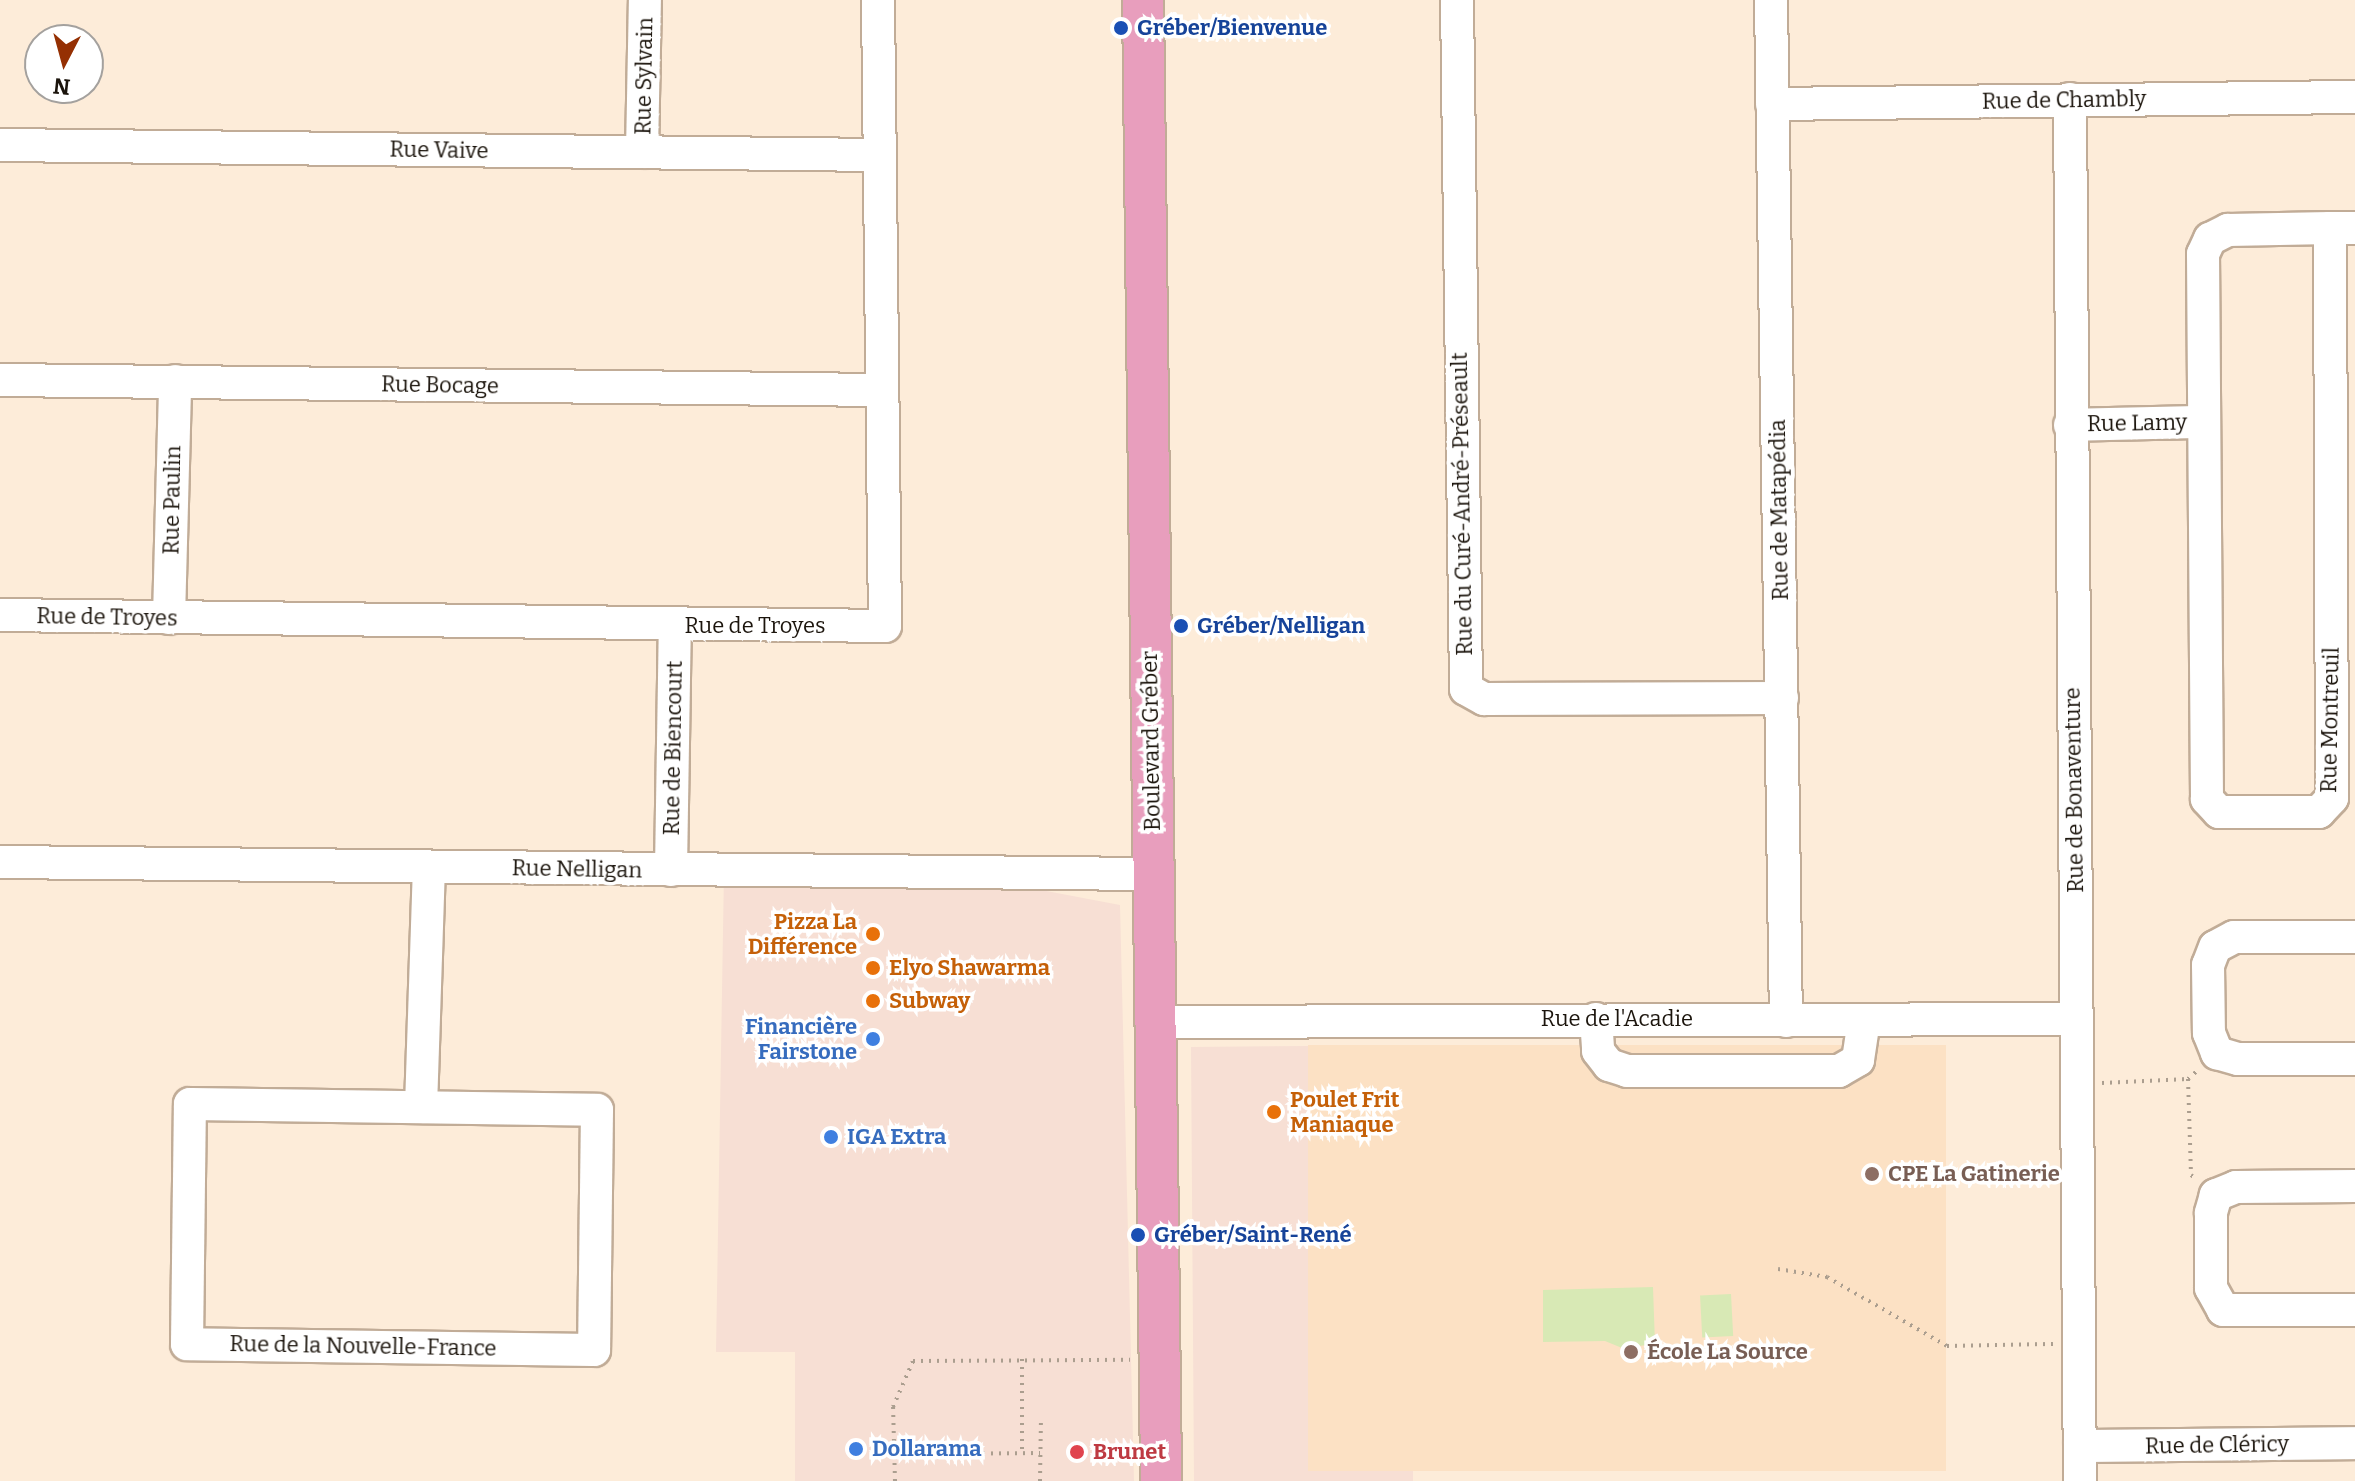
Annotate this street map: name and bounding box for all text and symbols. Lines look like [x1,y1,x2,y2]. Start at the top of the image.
place label: Gréber/Bienvenue [1137,15,1327,41]
street label: Rue Sylvain [630,17,658,135]
marker: Gréber/Bienvenue [1112,19,1130,37]
north arrow [24,24,104,104]
text: N [52,72,72,101]
street label: Rue de Chambly [1982,85,2146,115]
street label: Rue Vaive [389,136,489,164]
street label: Rue du Curé-André-Préseault [1446,352,1478,656]
street label: Rue Bocage [381,371,499,399]
street label: Rue Lamy [2087,409,2187,437]
street label: Rue de Matapédia [1764,419,1794,601]
street label: Rue Paulin [158,445,186,555]
street label: Rue de Troyes [36,603,178,631]
street label: Rue de Troyes [684,613,826,639]
place label: Gréber/Nelligan [1197,613,1365,639]
marker: Gréber/Nelligan [1172,617,1190,635]
street label: Rue Montreuil [2316,647,2344,793]
street label: Boulevard Gréber [1136,651,1166,831]
street label: Rue de Biencourt [658,660,688,836]
street label: Rue de Bonaventure [2059,687,2089,893]
street label: Rue Nelligan [512,855,642,883]
place label: Pizza La Différence [748,908,857,960]
marker: Pizza La Différence [864,925,882,943]
place label: Elyo Shawarma [889,955,1050,981]
marker: Elyo Shawarma [864,959,882,977]
place label: Subway [889,988,970,1014]
marker: Subway [864,992,882,1010]
street label: Rue de l'Acadie [1541,1006,1693,1032]
place label: Financière Fairstone [745,1013,857,1064]
marker: Financière Fairstone [864,1030,882,1048]
place label: Poulet Frit Maniaque [1290,1086,1399,1138]
marker: Poulet Frit Maniaque [1265,1103,1283,1121]
place label: IGA Extra [847,1124,946,1150]
marker: IGA Extra [822,1128,840,1146]
place label: CPE La Gatinerie [1888,1161,2060,1187]
marker: CPE La Gatinerie [1863,1165,1881,1183]
place label: Gréber/Saint-René [1154,1222,1352,1248]
marker: Gréber/Saint-René [1129,1226,1147,1244]
street label: Rue de la Nouvelle-France [229,1330,497,1362]
place label: École La Source [1647,1339,1808,1365]
marker: École La Source [1622,1343,1640,1361]
street label: Rue de Cléricy [2145,1431,2289,1459]
place label: Dollarama [872,1436,982,1462]
place label: Brunet [1093,1439,1166,1465]
marker: Dollarama [847,1440,865,1458]
marker: Brunet [1068,1443,1086,1461]

